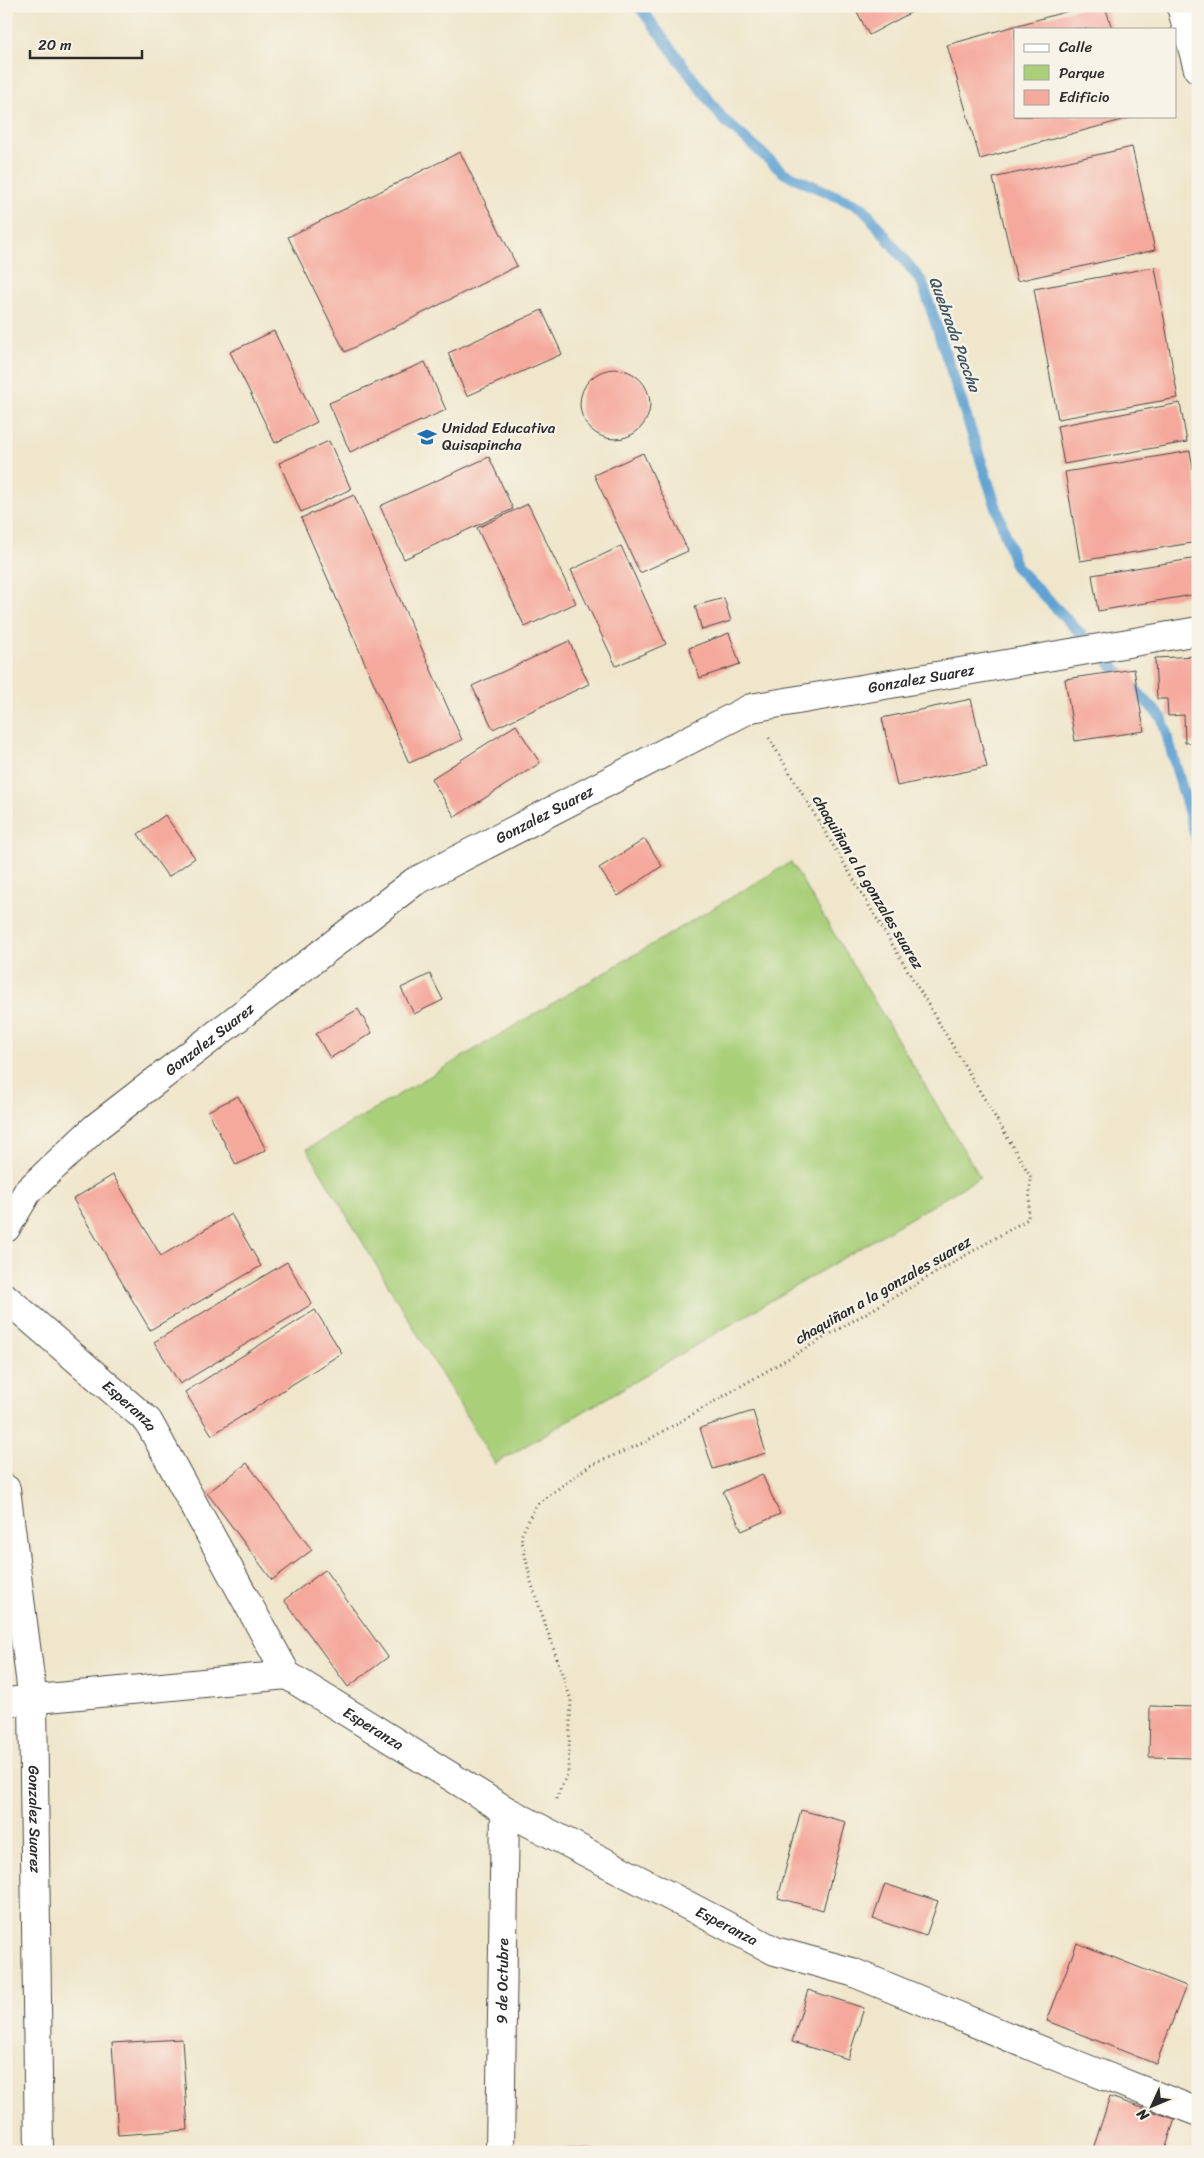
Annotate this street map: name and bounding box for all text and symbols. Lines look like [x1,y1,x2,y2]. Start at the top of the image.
scale bar [30,28,142,60]
legend [1014,28,1176,118]
text: 20 m [38,32,72,58]
text: Calle [1059,34,1092,60]
text: Parque [1059,60,1104,86]
text: Edificio [1059,84,1110,110]
water label: Quebrada Paccha [921,272,990,398]
place label: Unidad Educativa Quisapincha [442,415,556,458]
school or university icon: Unidad Educativa Quisapincha [416,426,438,448]
street label: Gonzalez Suarez [866,657,978,701]
street label: Gonzalez Suarez [491,778,599,851]
street label: chaquiñan a la gonzales suarez [805,789,931,975]
street label: Gonzalez Suarez [159,996,261,1083]
street label: chaquiñan a la gonzales suarez [790,1228,977,1351]
street label: Esperanza [96,1374,164,1436]
street label: Esperanza [338,1700,409,1758]
street label: Gonzalez Suarez [21,1765,48,1874]
street label: Esperanza [691,1899,763,1953]
street label: 9 de Octubre [489,1938,516,2024]
north arrow [1126,2080,1176,2130]
text: N [1130,2102,1156,2128]

